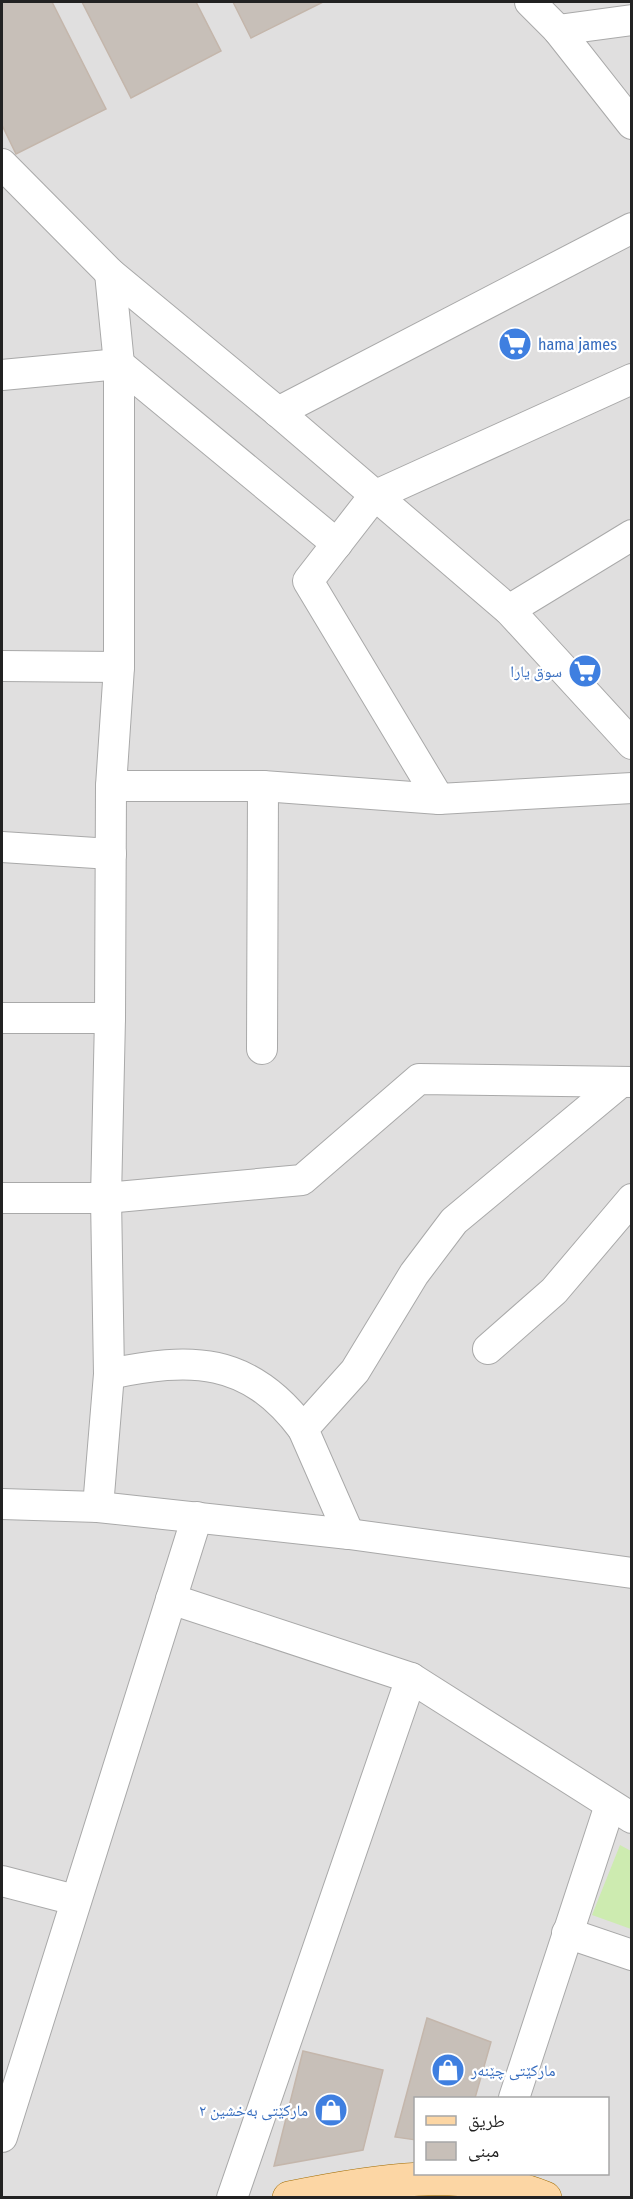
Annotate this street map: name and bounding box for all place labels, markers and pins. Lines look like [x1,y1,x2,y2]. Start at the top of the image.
supermarket icon: hama james [497,326,533,362]
place label: hama james [538,335,617,354]
supermarket icon: سوق یارا [567,653,603,689]
place label: سوق یارا [510,662,562,682]
shop icon: مارکێتی چێنەر [430,2052,466,2088]
place label: مارکێتی چێنەر [470,2061,555,2081]
shop icon: مارکێتی بەخشین ٢ [313,2092,349,2128]
place label: مارکێتی بەخشین ٢ [199,2101,308,2121]

